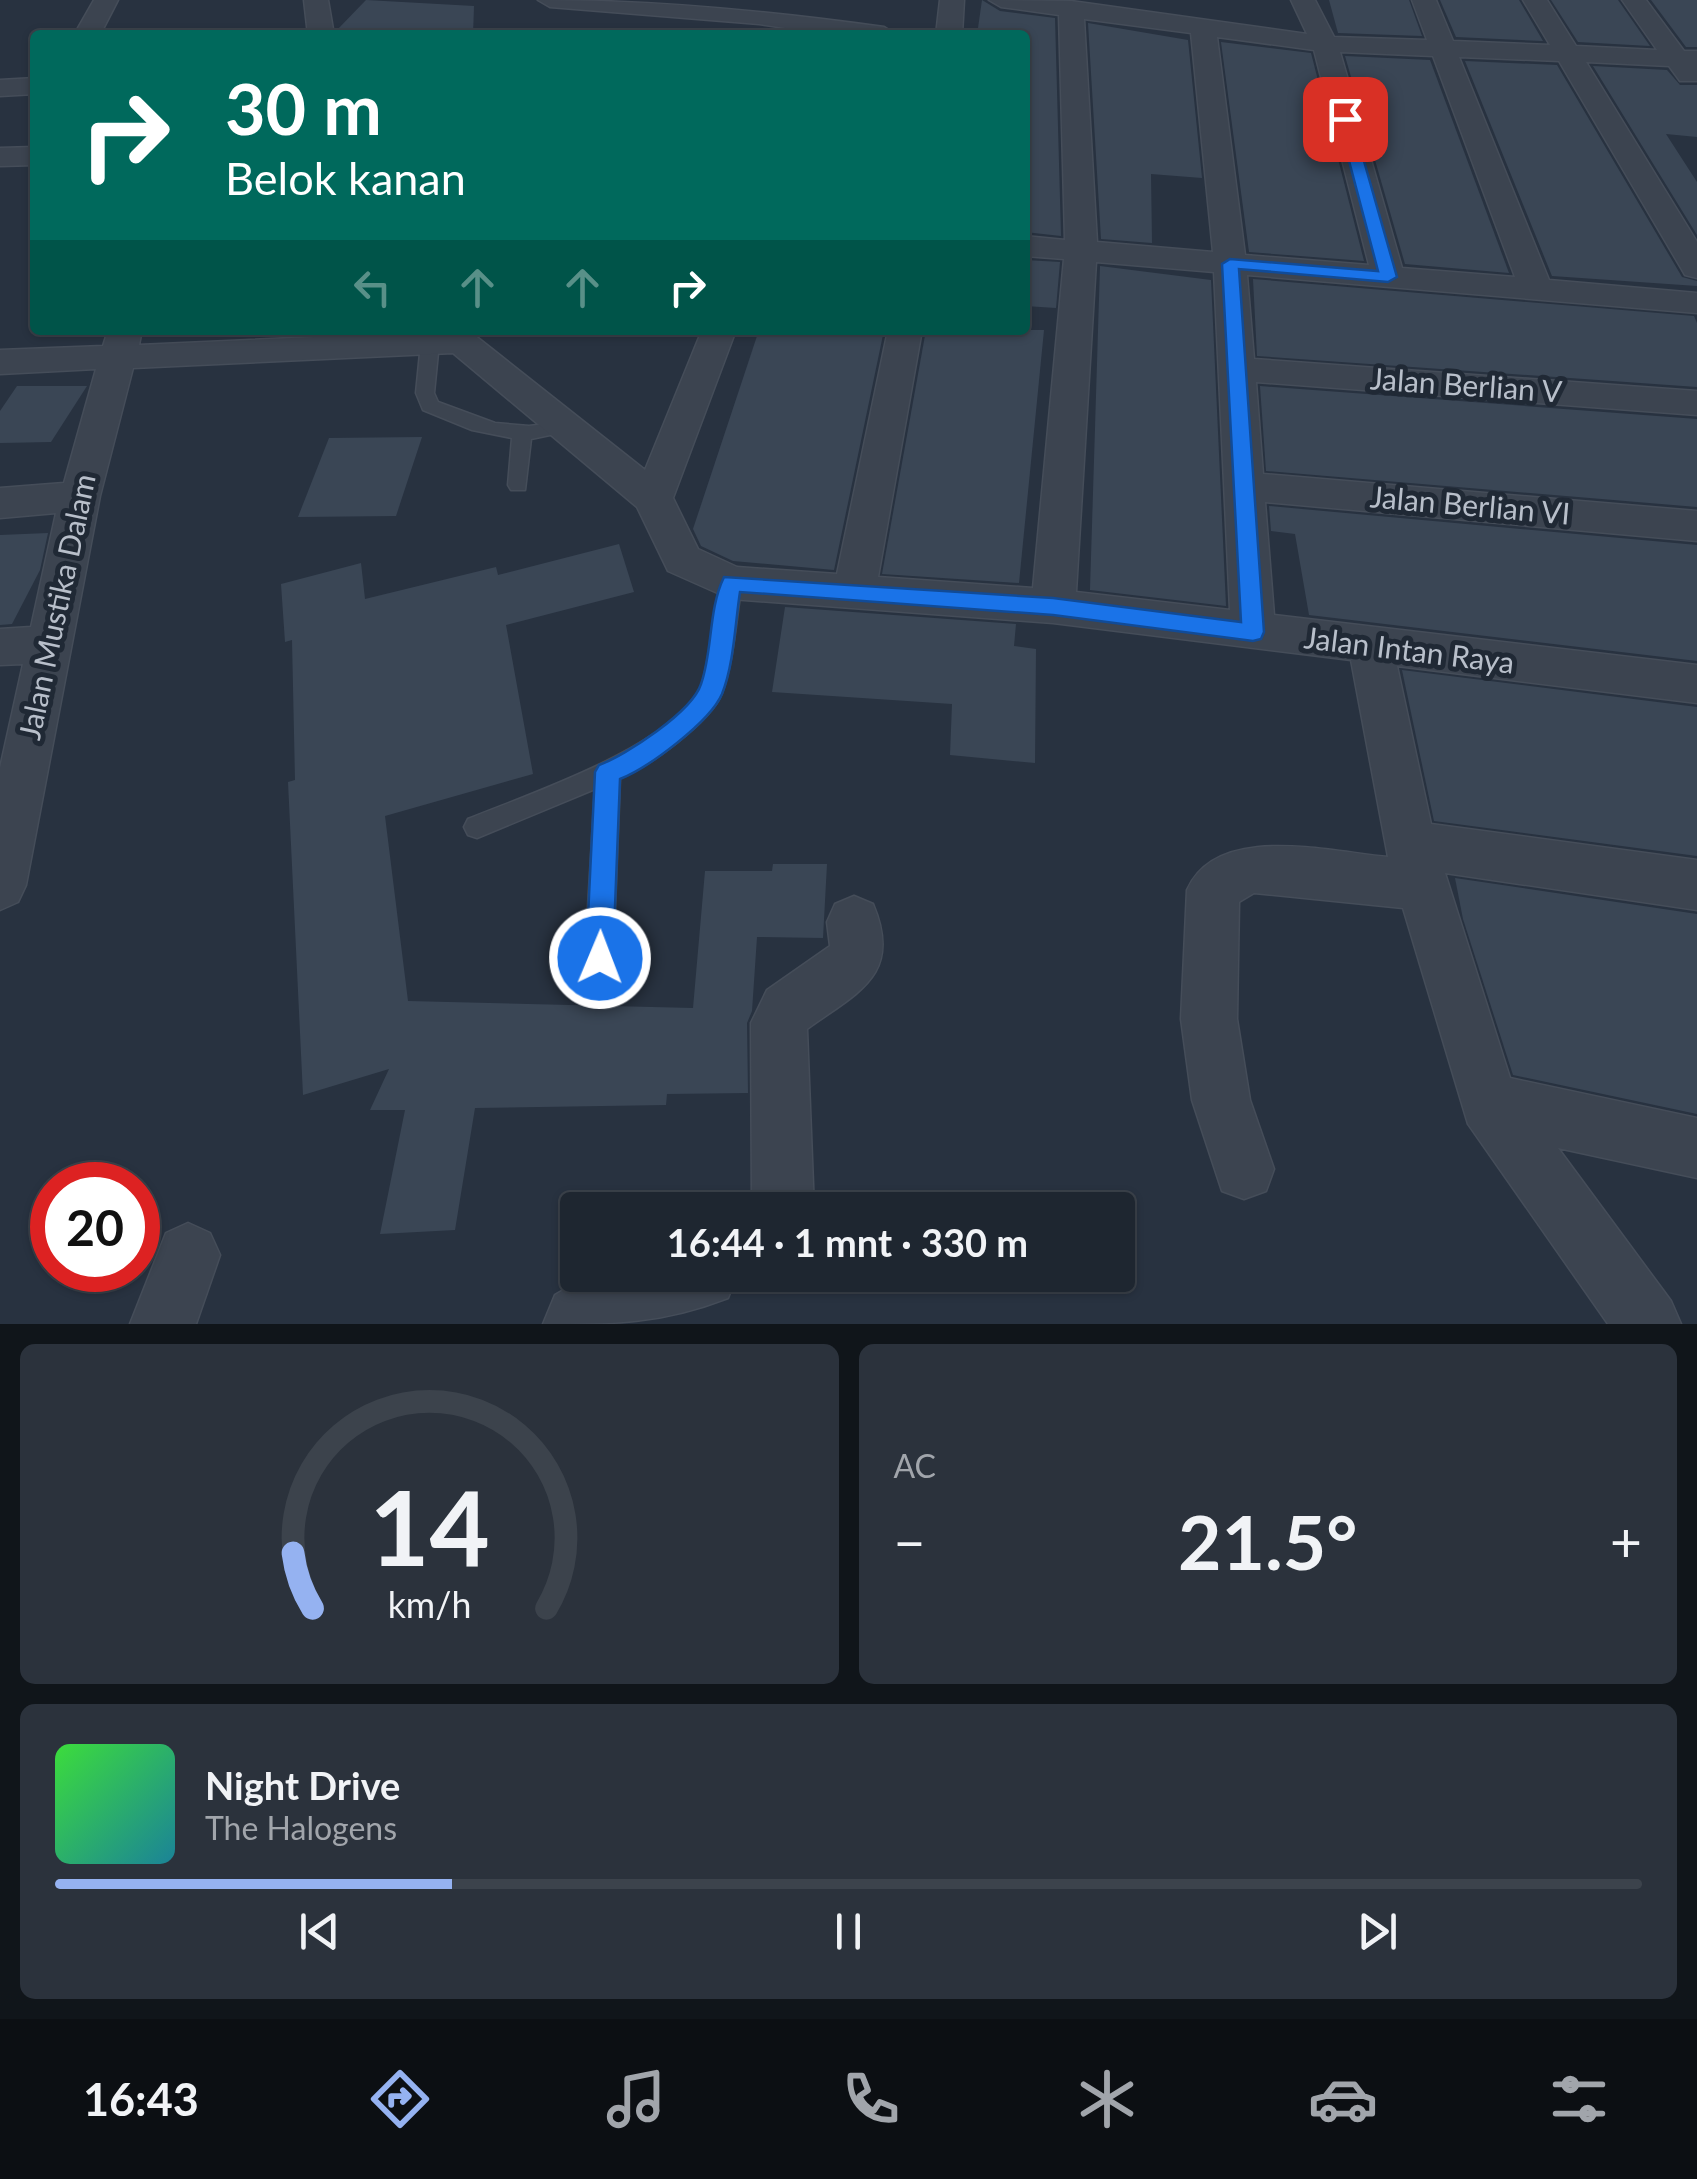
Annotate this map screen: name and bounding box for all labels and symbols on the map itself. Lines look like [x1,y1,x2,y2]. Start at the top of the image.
pin [1303,77,1388,162]
street label: Jalan Berlian V [1369,359,1564,409]
street label: Jalan Mustika Dalam [10,470,102,743]
street label: Jalan Berlian VI [1369,477,1572,531]
street label: Jalan Intan Raya [1302,618,1516,680]
position arrow [548,906,652,1010]
speed limit sign: 20 [30,1162,160,1292]

